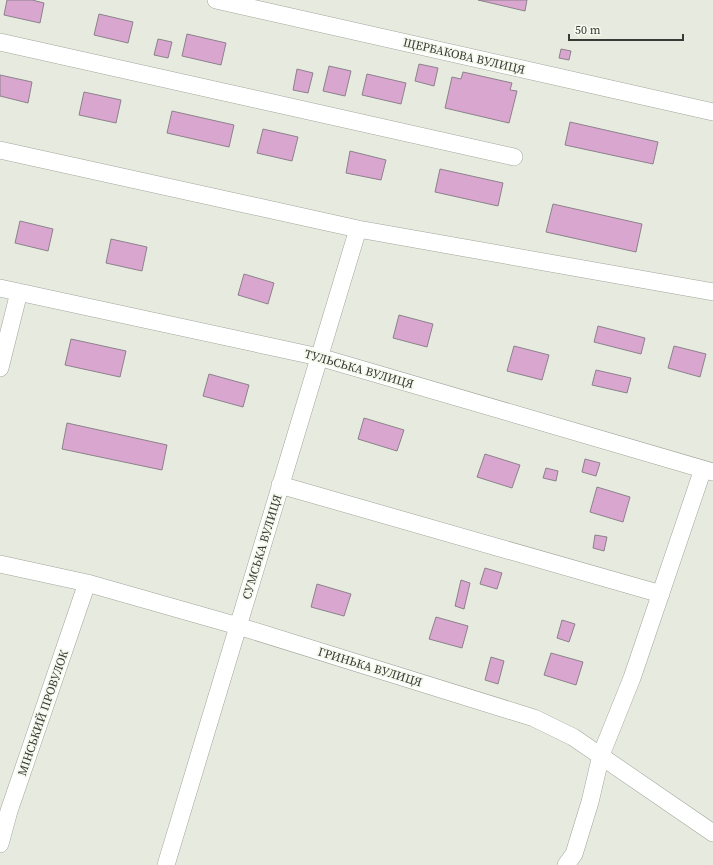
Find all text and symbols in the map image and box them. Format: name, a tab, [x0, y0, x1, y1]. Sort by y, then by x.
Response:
scale bar	[569, 16, 683, 42]
text: 50 m	[575, 22, 601, 38]
street label: ЩЕРБАКОВА ВУЛИЦЯ	[402, 34, 527, 78]
street label: ТУЛЬСЬКА ВУЛИЦЯ	[303, 346, 416, 392]
street label: СУМСЬКА ВУЛИЦЯ	[238, 492, 286, 601]
street label: ГРИНЬКА ВУЛИЦЯ	[316, 644, 424, 691]
street label: МІНСЬКИЙ ПРОВУЛОК	[14, 648, 72, 778]

